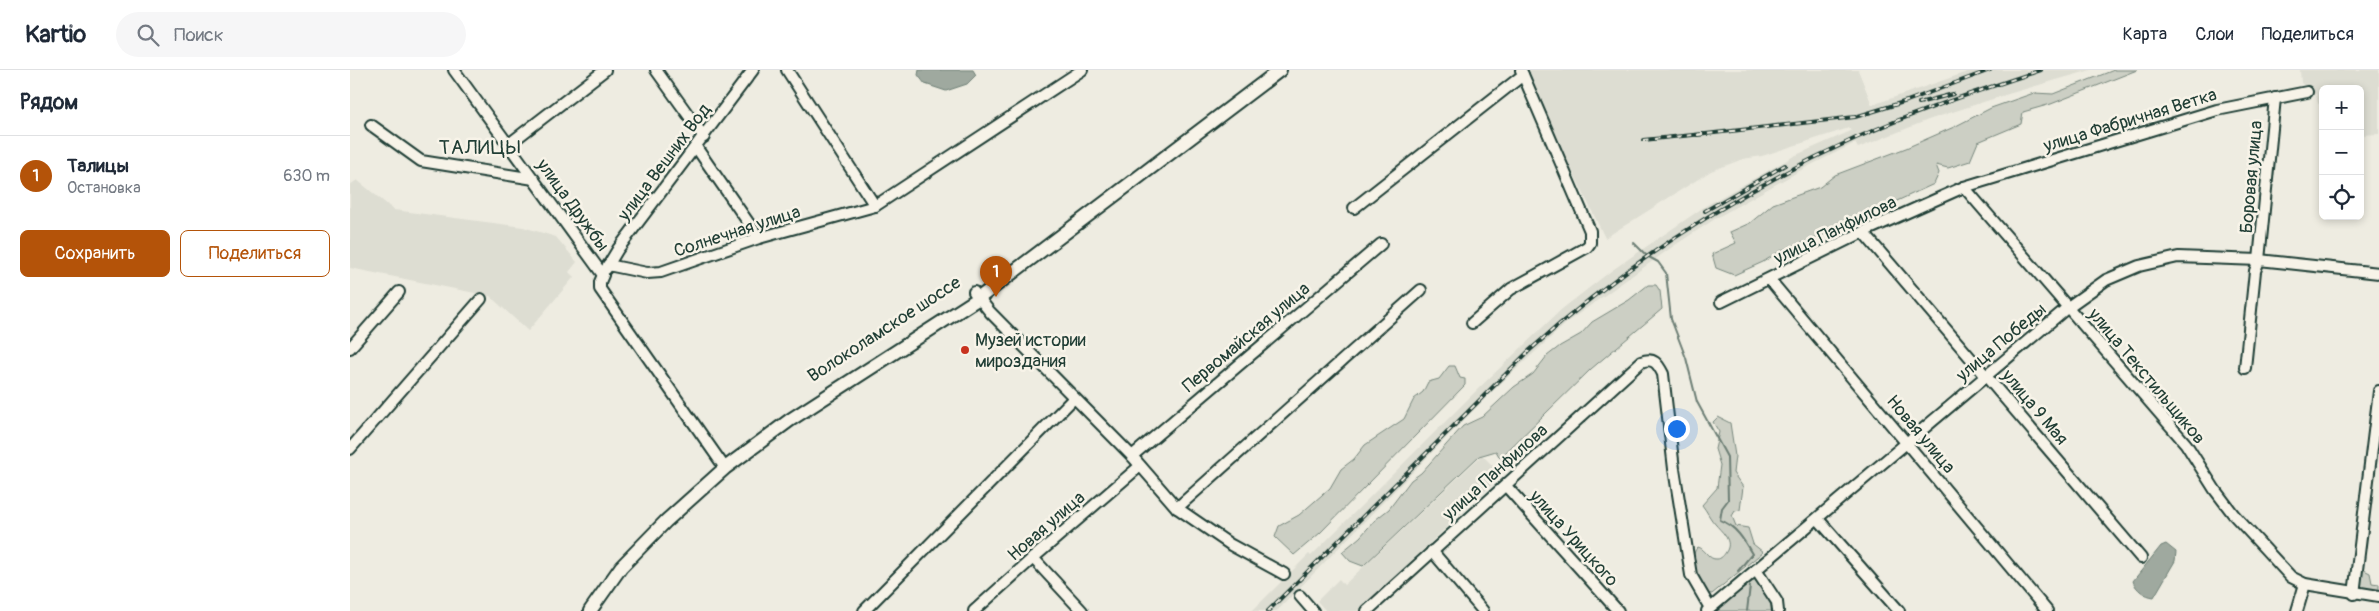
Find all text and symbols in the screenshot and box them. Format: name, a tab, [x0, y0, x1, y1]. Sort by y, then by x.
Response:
search box	[116, 12, 466, 57]
text: Kartio	[25, 20, 86, 49]
icon: search	[134, 21, 162, 49]
text: Поиск	[174, 23, 224, 47]
text: Карта	[2123, 23, 2167, 46]
text: Слои	[2195, 23, 2233, 46]
text: Поделиться	[2261, 23, 2354, 46]
street label: улица Фабричная Ветка	[2040, 83, 2220, 158]
map controls	[2319, 85, 2364, 220]
button: +	[2319, 85, 2364, 130]
text: Рядом	[20, 89, 78, 116]
street label: улица Вешних Вод	[612, 99, 716, 226]
street label: Боровая улица	[2235, 120, 2268, 234]
button: −	[2319, 130, 2364, 175]
district label: ТАЛИЦЫ	[439, 135, 521, 160]
text: Талицы	[67, 154, 129, 178]
street label: улица Дружбы	[531, 154, 614, 256]
text: 1	[33, 166, 39, 186]
text: 630 m	[283, 166, 330, 186]
button: locate	[2319, 175, 2364, 220]
text: Остановка	[67, 178, 141, 198]
street label: улица Панфилова	[1769, 191, 1900, 271]
street label: Солнечная улица	[671, 200, 803, 263]
button: Сохранить	[20, 230, 170, 277]
button: Поделиться	[180, 230, 330, 277]
pin: 1	[980, 256, 1012, 297]
street label: Волоколамское шоссе	[803, 271, 965, 388]
street label: Первомайская улица	[1178, 277, 1315, 397]
street label: улица Победы	[1951, 298, 2051, 387]
street label: улица Текстильщиков	[2082, 303, 2210, 449]
place label: Музей истории мироздания	[975, 329, 1086, 373]
marker: Музей истории мироздания	[959, 344, 971, 356]
street label: улица 9 Мая	[1996, 364, 2073, 450]
street label: Новая улица	[1881, 390, 1960, 478]
your location	[1664, 416, 1690, 442]
street label: улица Панфилова	[1437, 419, 1553, 526]
street label: улица Урицкого	[1524, 485, 1623, 592]
street label: Новая улица	[1003, 486, 1090, 566]

